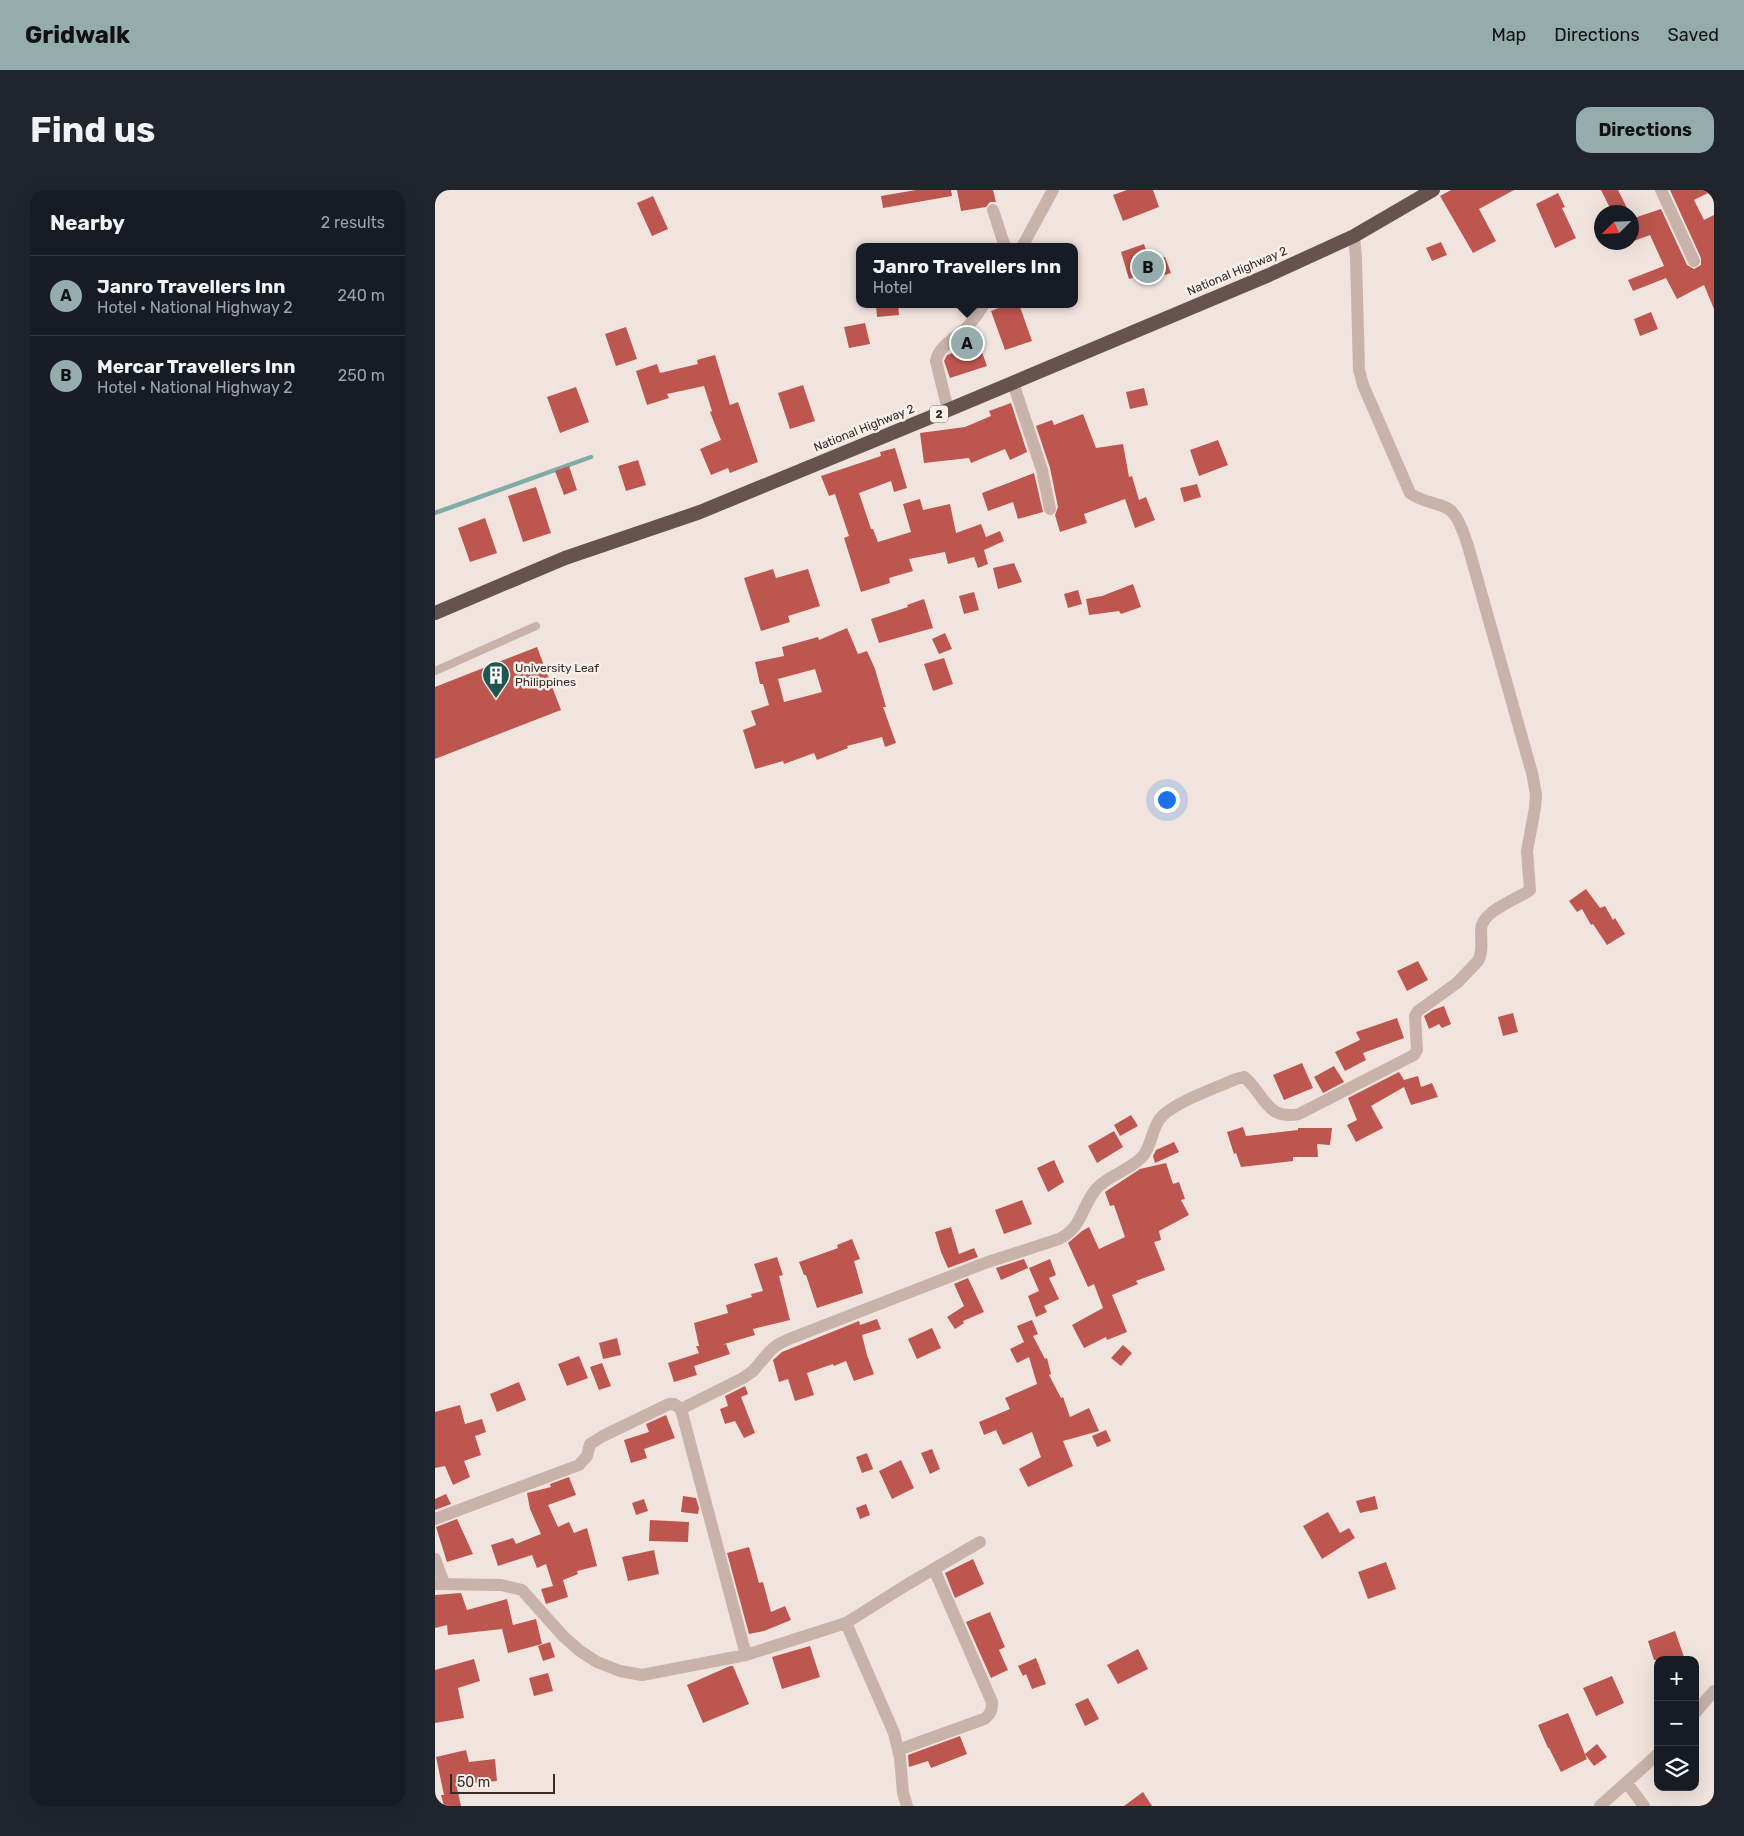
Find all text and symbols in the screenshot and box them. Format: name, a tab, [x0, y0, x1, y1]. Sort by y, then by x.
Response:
text: Gridwalk	[25, 21, 130, 49]
text: Map	[1491, 24, 1526, 46]
text: Directions	[1554, 24, 1640, 46]
text: Saved	[1668, 24, 1719, 46]
button: Directions	[1576, 107, 1714, 153]
text: Find us	[30, 109, 155, 151]
north arrow	[1594, 205, 1639, 250]
text: Nearby	[50, 210, 125, 235]
text: 2 results	[321, 213, 385, 232]
popup	[856, 243, 1078, 308]
street label: National Highway 2	[1185, 244, 1289, 298]
pin: B	[1132, 248, 1164, 286]
text: Janro Travellers Inn	[873, 255, 1061, 278]
text: Janro Travellers Inn	[97, 275, 285, 298]
text: Hotel	[873, 278, 912, 297]
text: A	[60, 286, 72, 305]
text: 240 m	[338, 286, 385, 305]
text: Hotel · National Highway 2	[97, 298, 293, 317]
pin: A	[951, 324, 983, 362]
text: Mercar Travellers Inn	[97, 355, 295, 378]
text: B	[60, 366, 72, 385]
text: 250 m	[338, 366, 385, 385]
text: Hotel · National Highway 2	[97, 378, 293, 397]
street label: National Highway 2	[812, 401, 916, 455]
road number: 2	[930, 405, 948, 422]
building icon: University Leaf Philippines	[481, 660, 511, 699]
place label: University Leaf Philippines	[515, 661, 599, 689]
your location	[1154, 787, 1180, 813]
map controls	[1654, 1656, 1699, 1791]
button: +	[1654, 1656, 1699, 1701]
button: −	[1654, 1701, 1699, 1746]
button: layers	[1654, 1746, 1699, 1791]
scale bar	[450, 1771, 555, 1794]
text: 50 m	[457, 1774, 490, 1791]

